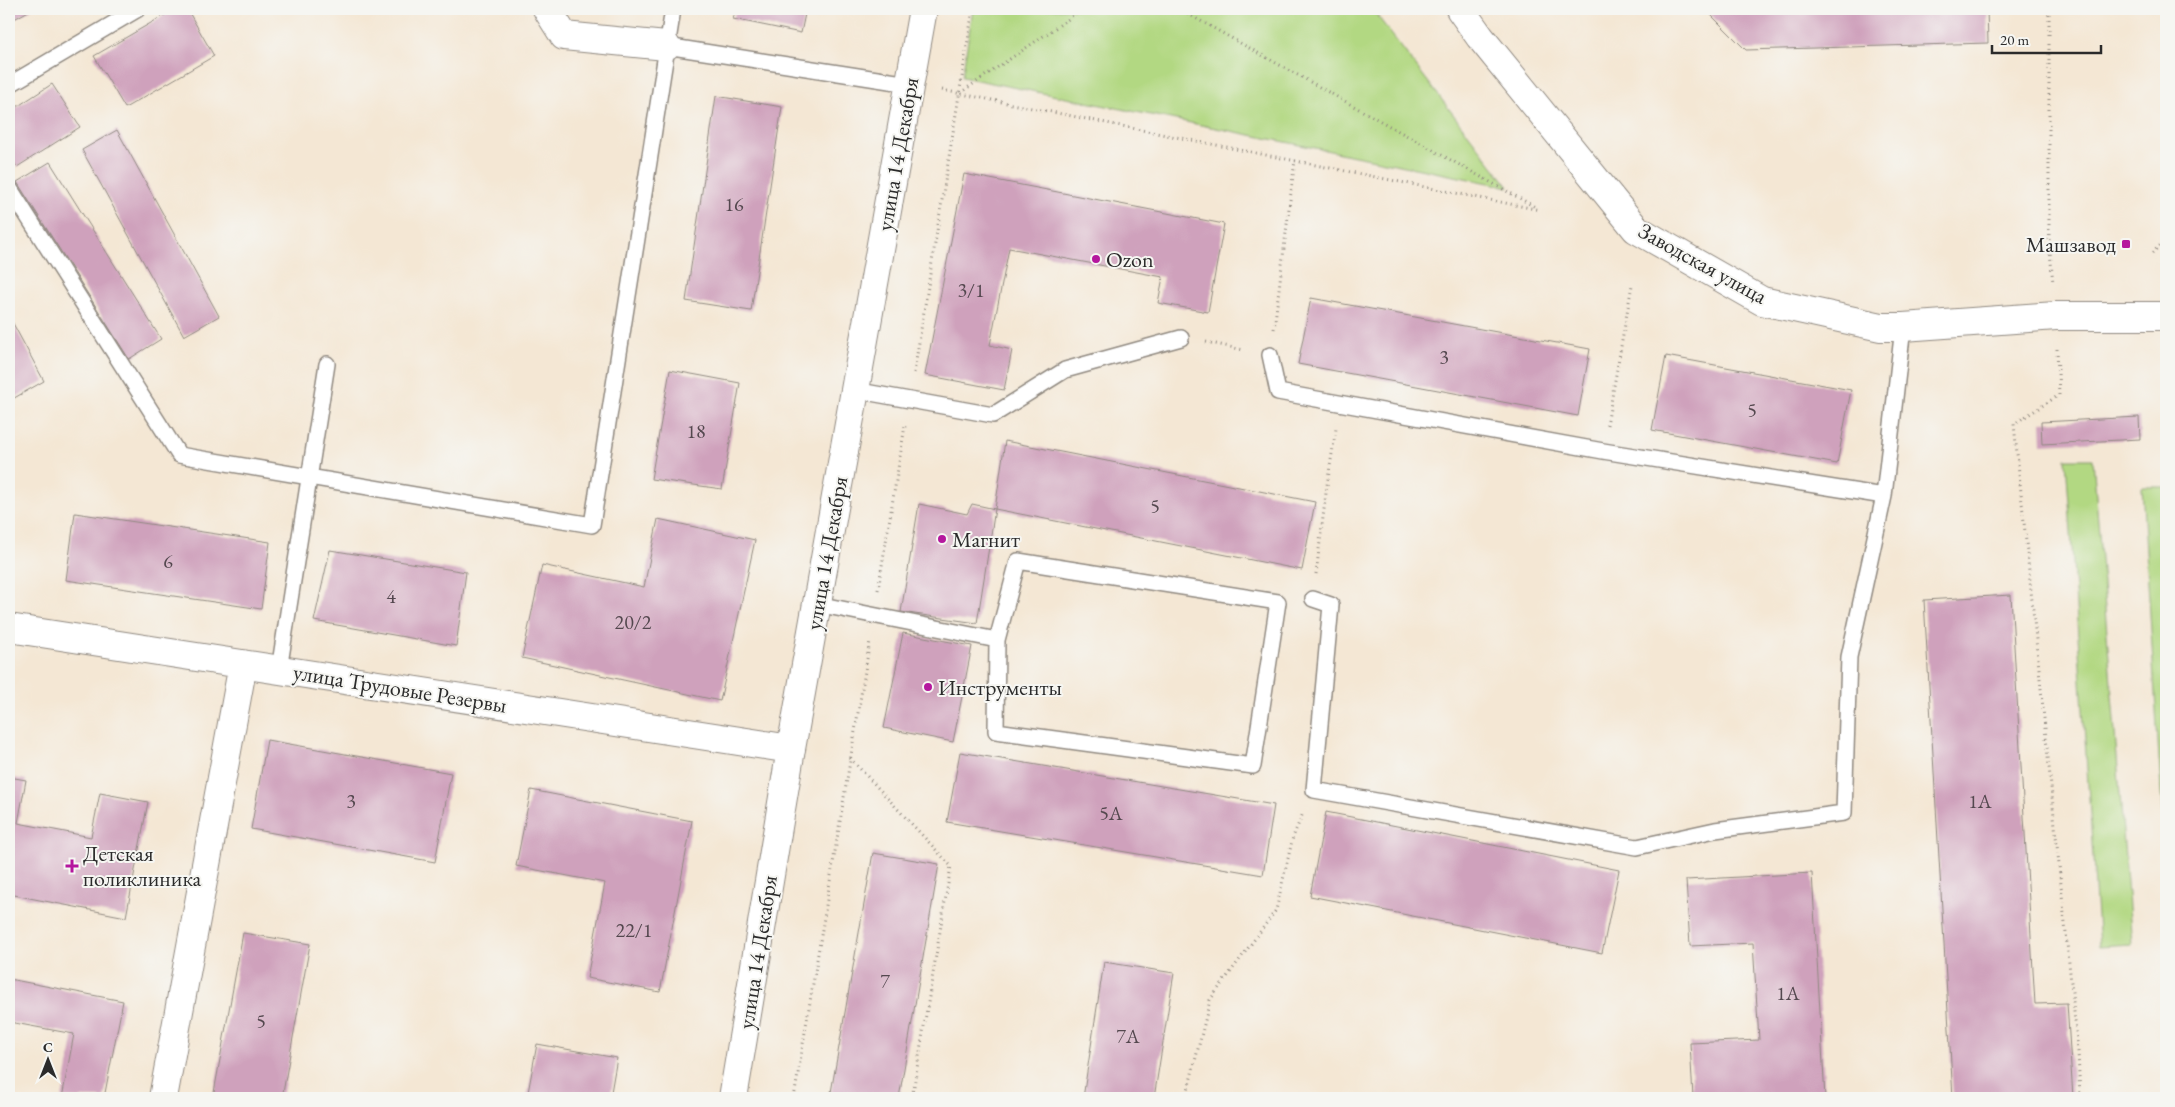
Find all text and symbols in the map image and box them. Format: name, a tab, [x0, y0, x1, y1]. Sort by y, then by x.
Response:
scale bar	[1992, 22, 2101, 54]
text: 20 m	[2000, 30, 2029, 49]
street label: улица 14 Декабря	[870, 75, 925, 233]
house number: 16	[724, 191, 744, 217]
street label: Заводская улица	[1633, 216, 1772, 311]
place label: Машзавод	[2026, 230, 2116, 259]
marker: Машзавод	[2120, 238, 2132, 250]
place label: Ozon	[1106, 245, 1154, 274]
marker: Ozon	[1090, 253, 1102, 265]
house number: 3/1	[957, 277, 985, 303]
house number: 3	[1439, 344, 1449, 370]
house number: 5	[1747, 397, 1757, 423]
house number: 18	[686, 418, 706, 444]
street label: улица 14 Декабря	[799, 474, 854, 632]
house number: 5	[1150, 493, 1160, 519]
place label: Магнит	[952, 525, 1020, 554]
marker: Магнит	[936, 533, 948, 545]
house number: 6	[163, 548, 173, 574]
house number: 4	[386, 583, 396, 609]
house number: 20/2	[615, 609, 652, 635]
street label: улица Трудовые Резервы	[291, 657, 509, 720]
place label: Инструменты	[938, 673, 1062, 702]
marker: Инструменты	[922, 681, 934, 693]
house number: 3	[346, 788, 356, 814]
house number: 1А	[1968, 788, 1992, 814]
house number: 5А	[1099, 800, 1123, 826]
place label: Детская поликлиника	[83, 839, 202, 893]
marker: Детская поликлиника	[65, 859, 79, 873]
street label: улица 14 Декабря	[731, 873, 784, 1031]
house number: 22/1	[616, 917, 652, 943]
house number: 7	[880, 968, 890, 994]
house number: 1А	[1776, 980, 1800, 1006]
house number: 5	[256, 1008, 266, 1034]
house number: 7А	[1116, 1023, 1140, 1049]
north arrow	[22, 1034, 72, 1084]
text: С	[43, 1038, 53, 1056]

